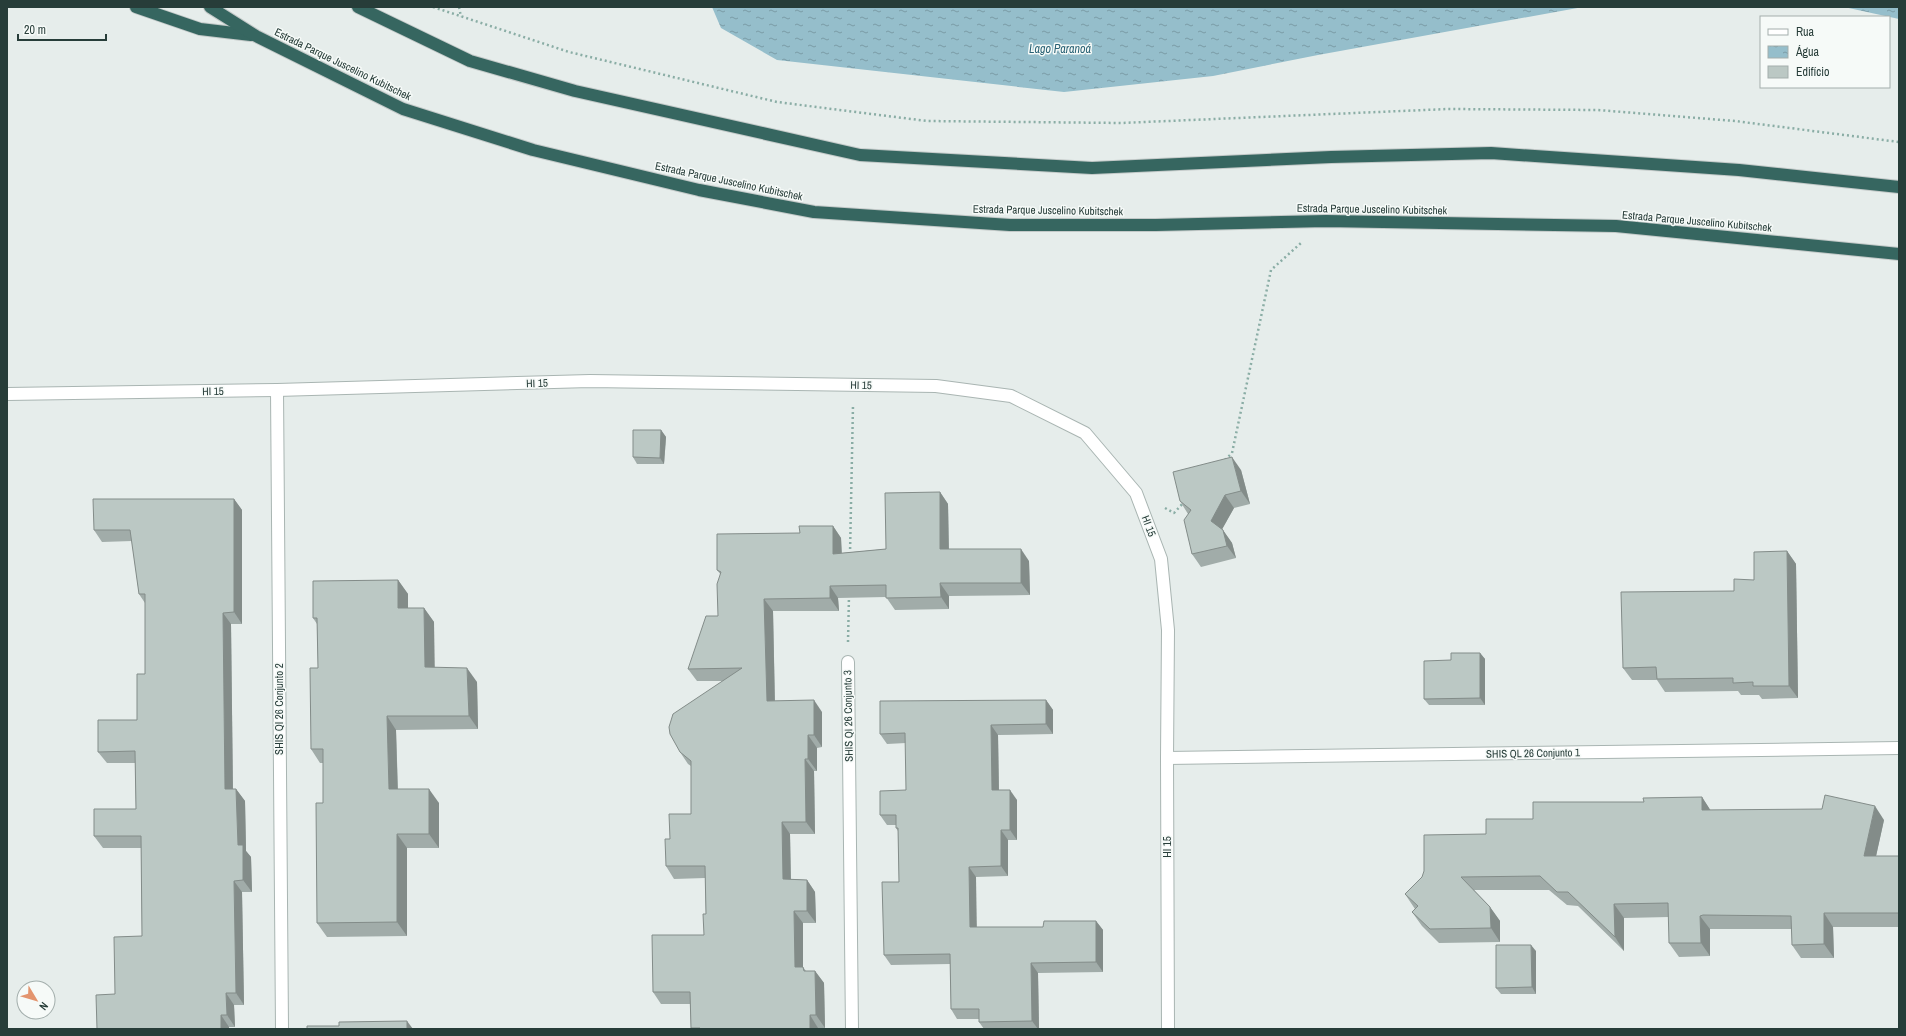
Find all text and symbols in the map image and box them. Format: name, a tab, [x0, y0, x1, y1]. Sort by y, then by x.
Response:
scale bar	[18, 16, 106, 42]
legend	[1760, 16, 1890, 88]
text: 20 m	[24, 22, 46, 38]
text: Rua	[1796, 24, 1815, 40]
street label: Estrada Parque Juscelino Kubitschek	[272, 25, 414, 103]
water label: Lago Paranoá	[1029, 41, 1091, 57]
text: Água	[1795, 44, 1820, 60]
text: Edifício	[1796, 64, 1829, 80]
street label: Estrada Parque Juscelino Kubitschek	[654, 159, 804, 204]
street label: Estrada Parque Juscelino Kubitschek	[1297, 201, 1448, 217]
street label: Estrada Parque Juscelino Kubitschek	[973, 202, 1124, 218]
street label: Estrada Parque Juscelino Kubitschek	[1621, 207, 1773, 235]
street label: HI 15	[526, 376, 548, 390]
street label: HI 15	[850, 378, 872, 392]
street label: HI 15	[202, 384, 224, 398]
street label: HI 15	[1139, 513, 1159, 539]
street label: SHIS QI 26 Conjunto 2	[272, 663, 286, 755]
street label: SHIS QI 26 Conjunto 3	[840, 670, 856, 762]
street label: SHIS QL 26 Conjunto 1	[1486, 745, 1580, 761]
street label: HI 15	[1160, 836, 1174, 858]
north arrow	[16, 980, 56, 1020]
text: N	[36, 999, 51, 1013]

